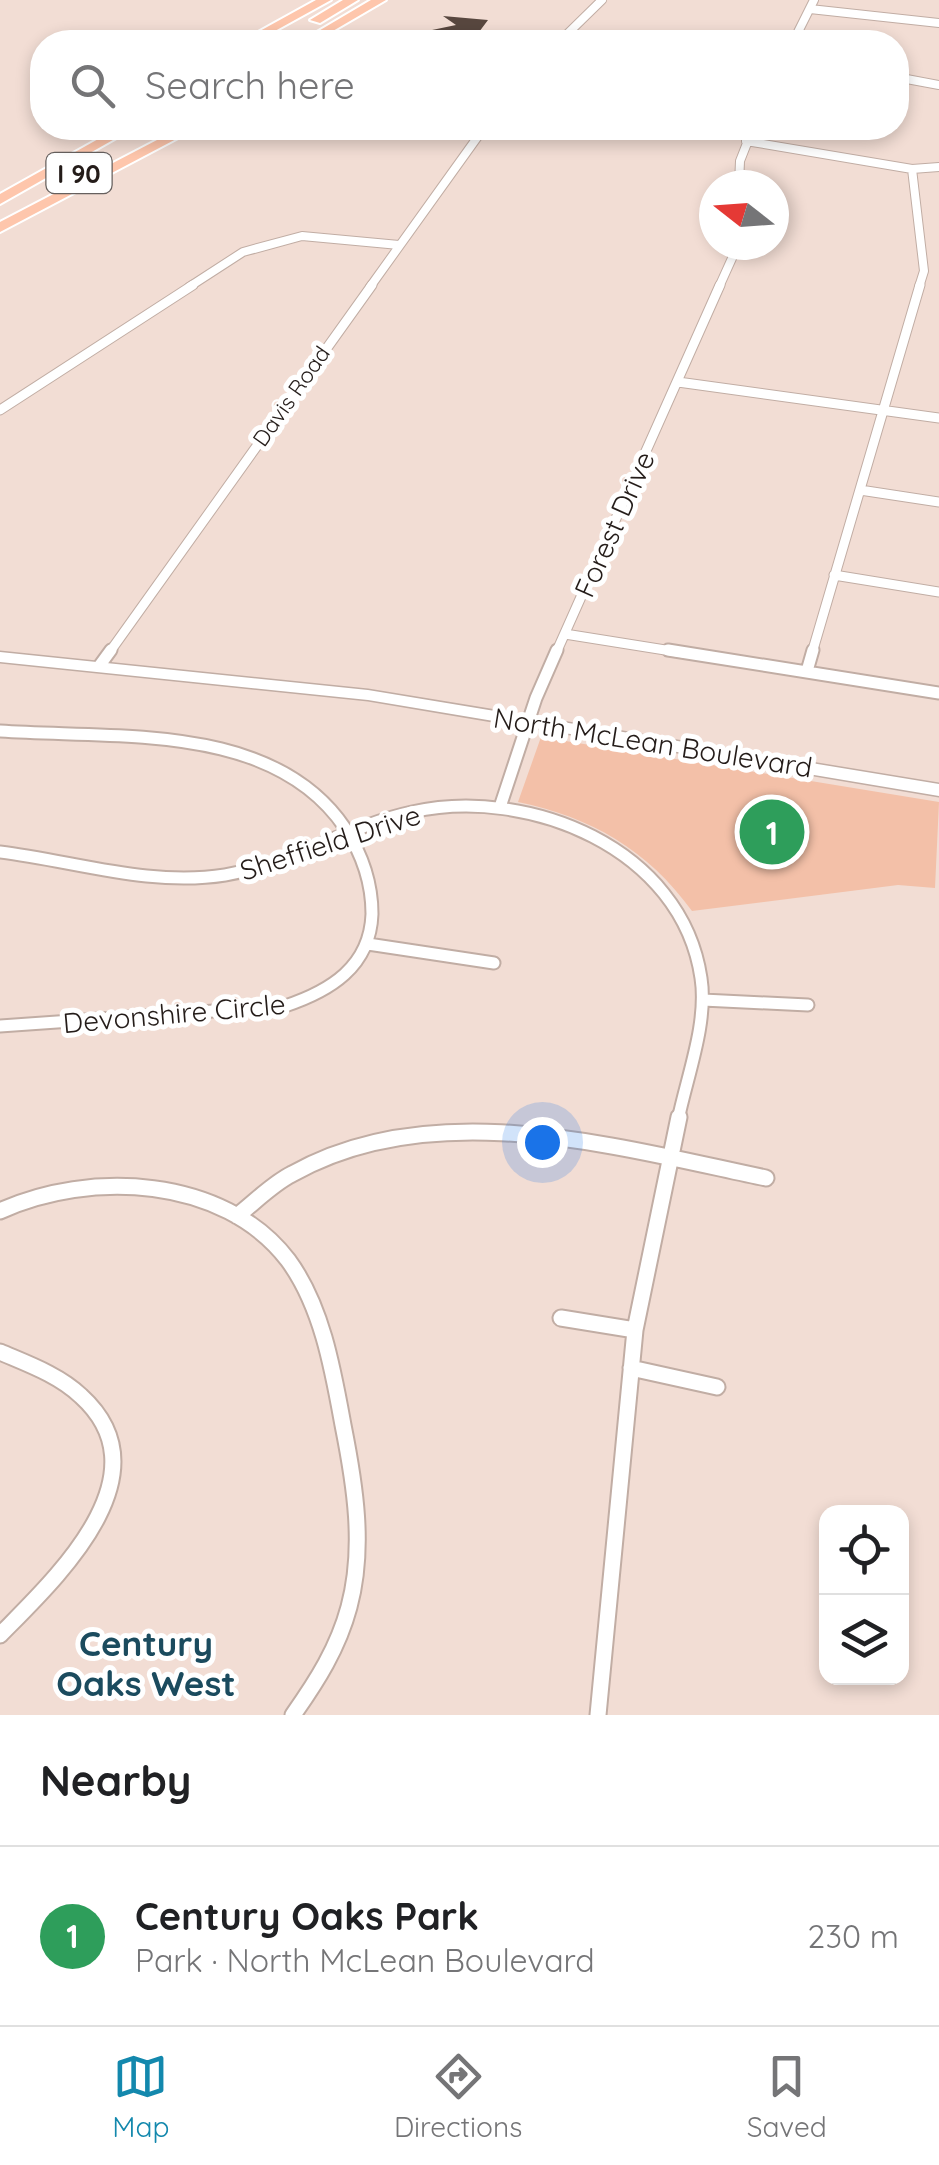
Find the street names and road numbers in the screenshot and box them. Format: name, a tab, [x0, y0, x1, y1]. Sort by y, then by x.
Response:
road number: I 90	[46, 153, 112, 193]
street label: Davis Road	[246, 340, 336, 452]
street label: Forest Drive	[566, 446, 662, 602]
street label: North McLean Boulevard	[491, 700, 815, 784]
street label: Sheffield Drive	[235, 796, 425, 888]
street label: Devonshire Circle	[61, 986, 287, 1040]

